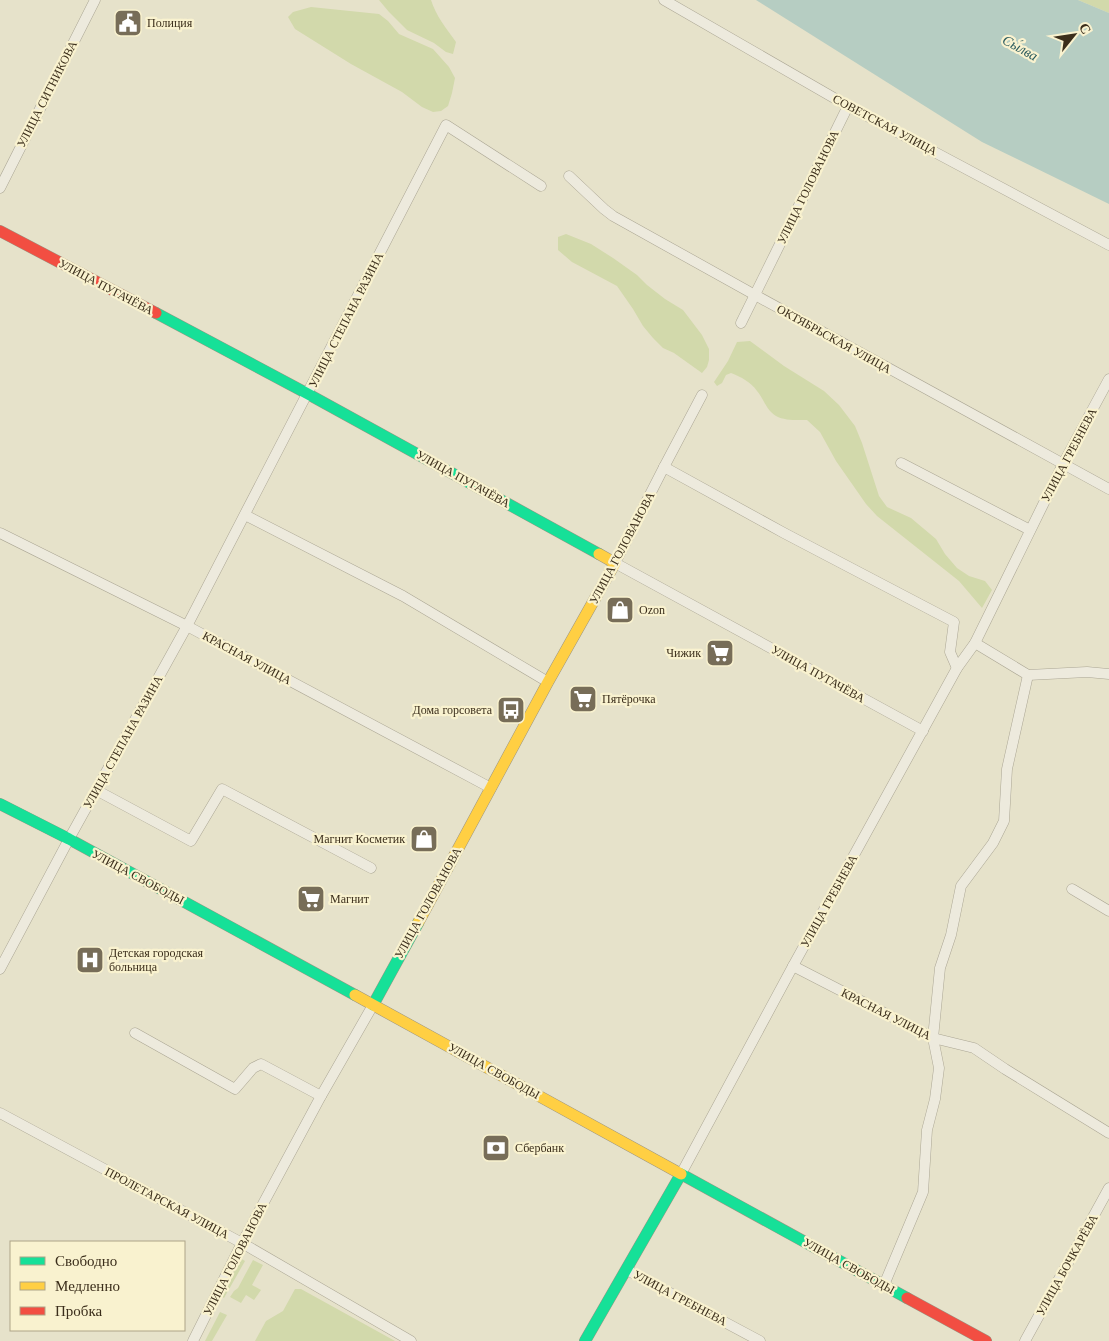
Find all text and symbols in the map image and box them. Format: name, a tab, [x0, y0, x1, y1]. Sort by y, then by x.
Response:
public building icon: Полиция	[113, 8, 143, 38]
north arrow	[1049, 10, 1099, 60]
place label: Полиция	[147, 16, 193, 30]
text: С	[1076, 21, 1094, 37]
water label: Сы́лва	[1000, 31, 1041, 64]
street label: УЛИЦА СИТНИКОВА	[14, 38, 80, 150]
street label: СОВЕТСКАЯ УЛИЦА	[830, 92, 940, 159]
street label: УЛИЦА ГОЛОВАНОВА	[774, 127, 842, 246]
street label: УЛИЦА СТЕПАНА РАЗИНА	[306, 250, 386, 390]
street label: УЛИЦА ПУГАЧЁВА	[56, 256, 156, 318]
street label: ОКТЯБРЬСКАЯ УЛИЦА	[774, 302, 894, 376]
street label: УЛИЦА ГРЕБНЕВА	[1038, 406, 1100, 504]
street label: УЛИЦА ПУГАЧЁВА	[414, 447, 513, 511]
street label: УЛИЦА ГОЛОВАНОВА	[586, 489, 658, 606]
shop icon: Ozon	[605, 595, 635, 625]
place label: Ozon	[639, 603, 665, 617]
street label: КРАСНАЯ УЛИЦА	[200, 629, 294, 688]
supermarket icon: Чижик	[705, 638, 735, 668]
street label: УЛИЦА ПУГАЧЁВА	[769, 642, 868, 706]
place label: Чижик	[666, 646, 701, 660]
street label: УЛИЦА СТЕПАНА РАЗИНА	[80, 673, 166, 811]
supermarket icon: Пятёрочка	[568, 684, 598, 714]
place label: Пятёрочка	[602, 692, 656, 706]
bus stop icon: Дома горсовета	[496, 695, 526, 725]
place label: Дома горсовета	[413, 703, 493, 717]
shop icon: Магнит Косметик	[409, 824, 439, 854]
place label: Магнит Косметик	[314, 832, 405, 846]
street label: УЛИЦА ГОЛОВАНОВА	[392, 845, 465, 961]
street label: УЛИЦА СВОБОДЫ	[89, 847, 187, 907]
street label: УЛИЦА ГРЕБНЕВА	[798, 852, 860, 950]
supermarket icon: Магнит	[296, 884, 326, 914]
place label: Магнит	[330, 892, 370, 906]
hospital icon: Детская городская больница	[75, 945, 105, 975]
place label: Детская городская больница	[109, 946, 204, 974]
street label: КРАСНАЯ УЛИЦА	[839, 985, 933, 1043]
street label: УЛИЦА СВОБОДЫ	[446, 1040, 543, 1102]
bank icon: Сбербанк	[481, 1133, 511, 1163]
place label: Сбербанк	[515, 1141, 564, 1155]
street label: ПРОЛЕТАРСКАЯ УЛИЦА	[103, 1164, 232, 1242]
street label: УЛИЦА ГОЛОВАНОВА	[200, 1200, 270, 1318]
street label: УЛИЦА БОЧКАРЁВА	[1033, 1212, 1101, 1318]
street label: УЛИЦА СВОБОДЫ	[801, 1235, 898, 1297]
legend	[10, 1241, 185, 1331]
text: Свободно	[55, 1253, 117, 1269]
street label: УЛИЦА ГРЕБНЕВА	[631, 1267, 729, 1329]
text: Медленно	[55, 1278, 120, 1294]
text: Пробка	[55, 1303, 103, 1319]

